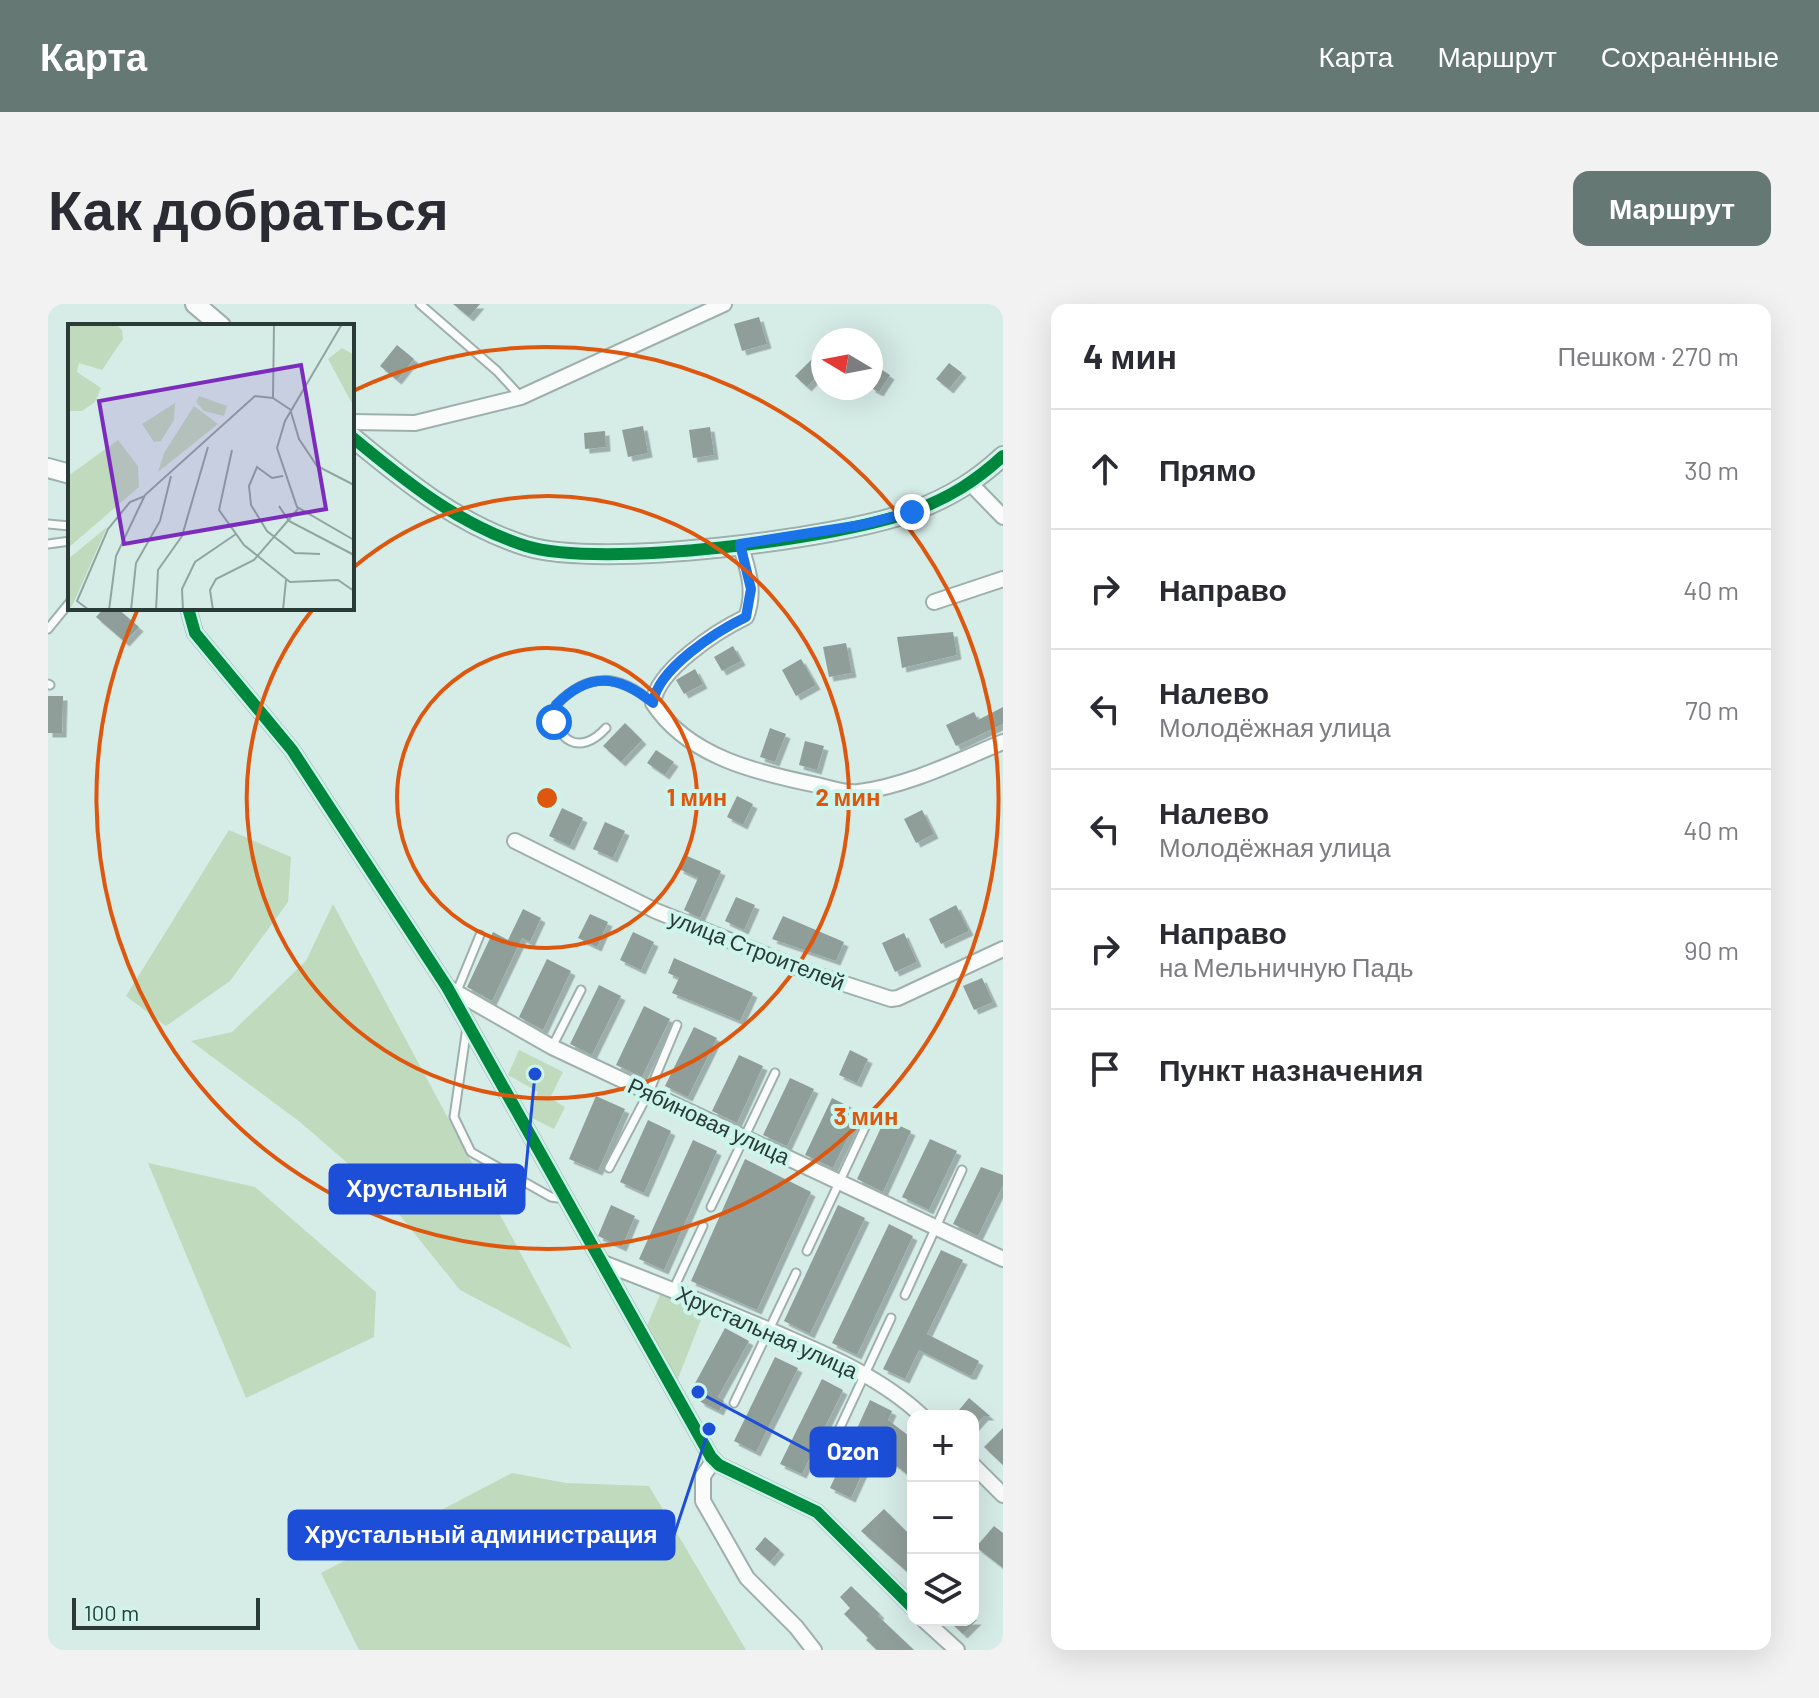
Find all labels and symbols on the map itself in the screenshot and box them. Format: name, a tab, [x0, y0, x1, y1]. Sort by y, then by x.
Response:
inset map	[68, 324, 354, 610]
north arrow	[811, 328, 883, 400]
route end	[894, 494, 930, 530]
route start	[536, 704, 572, 740]
text: 1 мин	[667, 782, 727, 811]
text: 2 мин	[815, 782, 881, 811]
centre of rings	[533, 784, 561, 812]
street label: улица Строителей	[665, 904, 849, 996]
street label: Рябиновая улица	[624, 1071, 795, 1170]
text: 3 мин	[834, 1101, 898, 1130]
callout: Хрустальный	[330, 1165, 524, 1213]
text: Хрустальный	[346, 1173, 508, 1202]
street label: Хрустальная улица	[672, 1279, 863, 1384]
callout: Ozon	[811, 1428, 895, 1476]
text: Ozon	[827, 1436, 879, 1465]
callout: Хрустальный администрация	[289, 1511, 674, 1559]
text: Хрустальный администрация	[304, 1519, 658, 1548]
scale bar	[72, 1594, 260, 1630]

